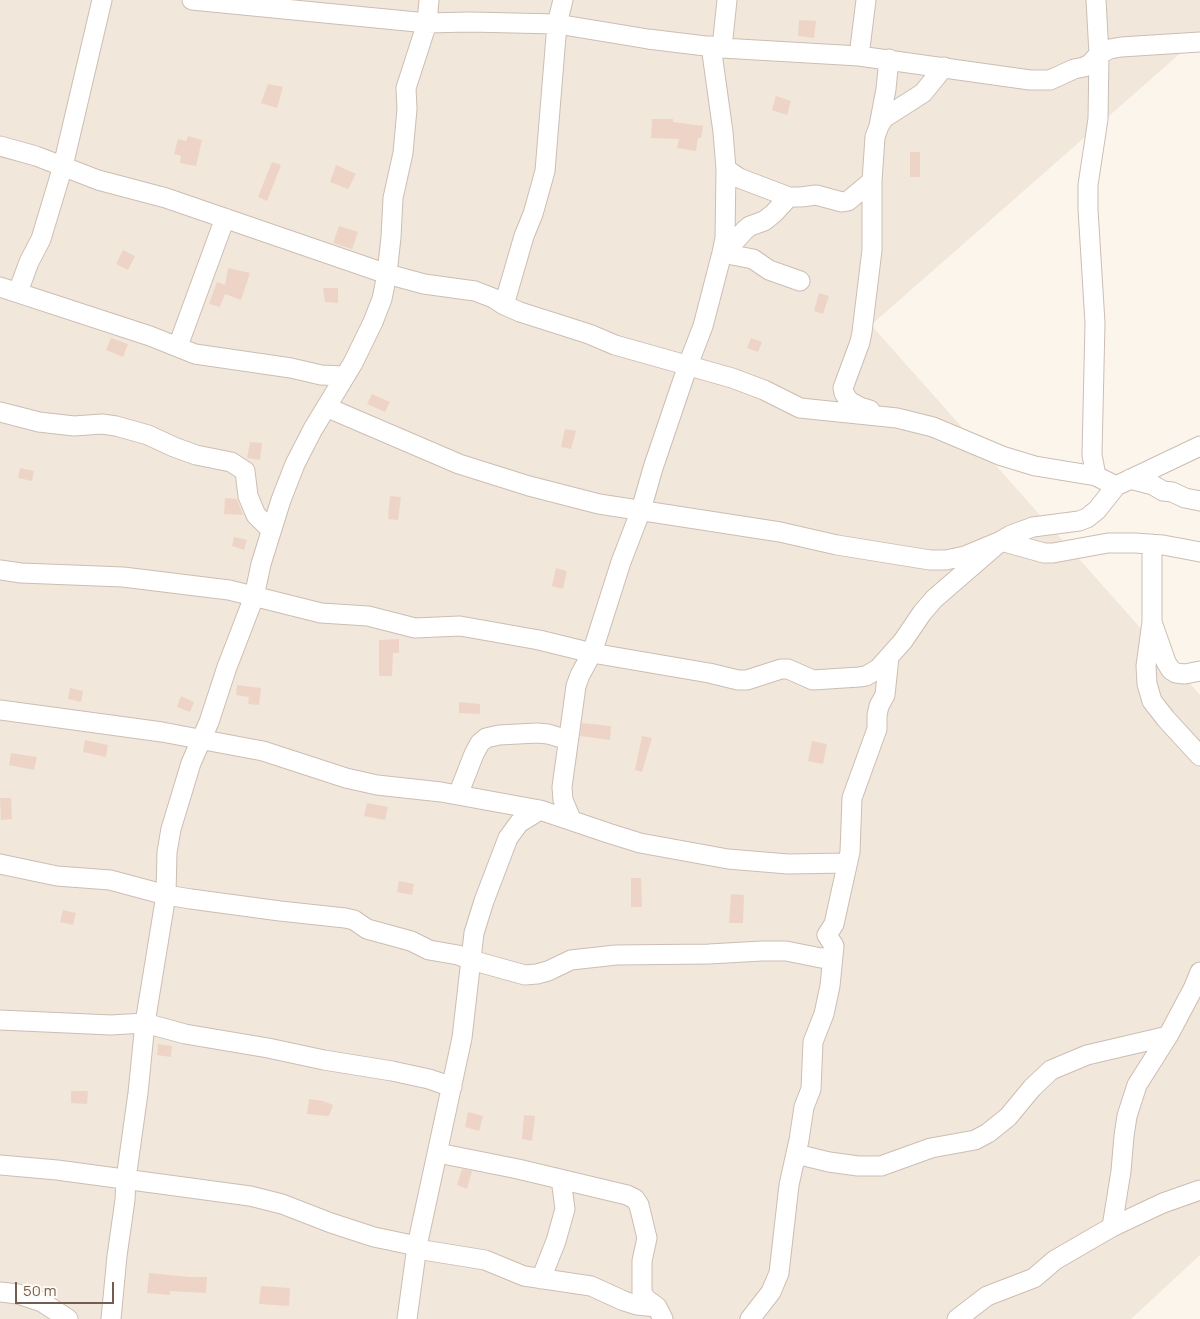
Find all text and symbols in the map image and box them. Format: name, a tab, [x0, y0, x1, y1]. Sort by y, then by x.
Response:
scale bar	[18, 1272, 116, 1304]
text: 50 m	[23, 1280, 57, 1301]

